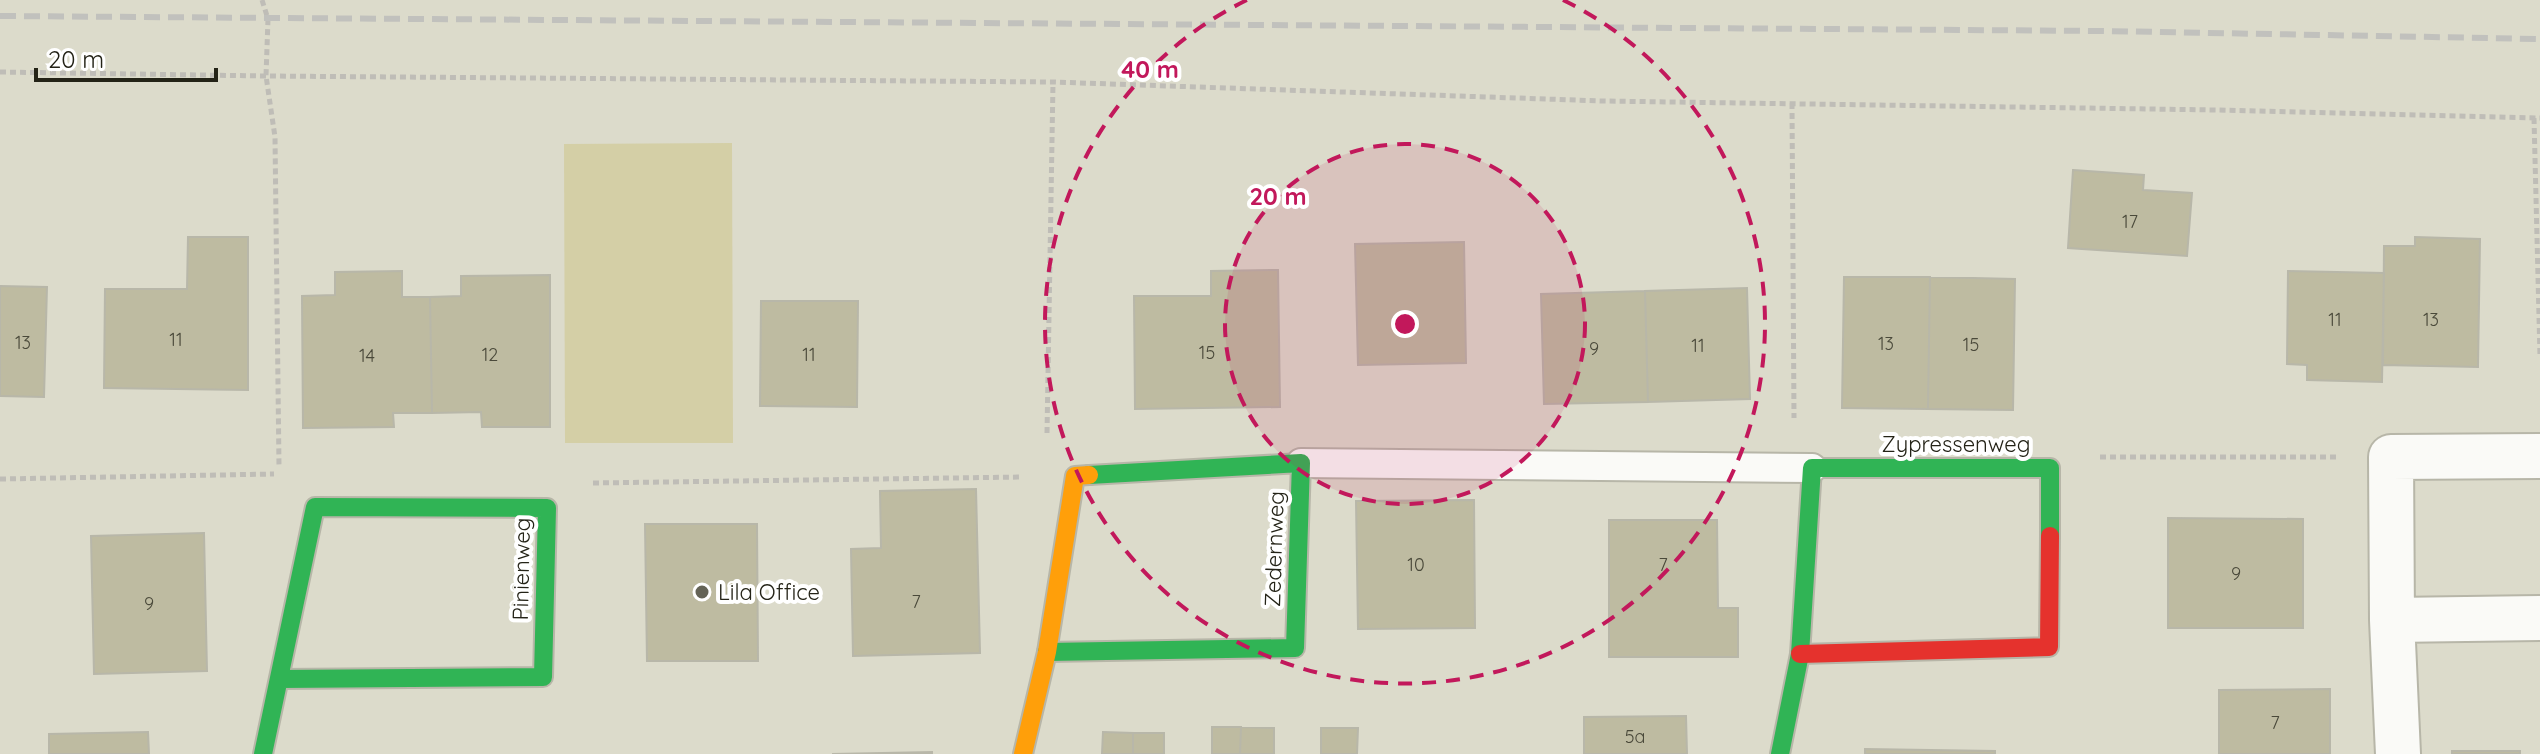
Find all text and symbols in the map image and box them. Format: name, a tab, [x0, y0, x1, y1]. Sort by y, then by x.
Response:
scale bar	[36, 32, 216, 82]
text: 20 m	[48, 44, 104, 74]
text: 40 m	[1121, 54, 1179, 84]
text: 20 m	[1249, 181, 1307, 211]
house number: 17	[2122, 210, 2138, 233]
house number: 11	[2328, 308, 2342, 331]
house number: 13	[2423, 308, 2439, 331]
centre of rings	[1391, 310, 1419, 338]
house number: 11	[169, 328, 183, 351]
house number: 13	[15, 331, 31, 354]
house number: 13	[1878, 332, 1894, 355]
house number: 15	[1963, 333, 1979, 356]
house number: 11	[1691, 334, 1705, 357]
house number: 9	[1589, 337, 1599, 360]
house number: 15	[1199, 341, 1215, 364]
house number: 12	[482, 343, 498, 366]
house number: 11	[802, 343, 816, 366]
house number: 14	[359, 344, 375, 367]
street label: Zypressenweg	[1882, 430, 2030, 458]
street label: Zedernweg	[1258, 491, 1290, 607]
street label: Pinienweg	[506, 517, 536, 621]
house number: 10	[1407, 553, 1425, 576]
house number: 7	[1658, 553, 1668, 576]
house number: 9	[2231, 562, 2241, 585]
place label: Lila Office	[718, 578, 820, 606]
marker: Lila Office	[693, 583, 711, 601]
house number: 7	[911, 590, 921, 613]
house number: 9	[144, 592, 154, 615]
house number: 7	[2270, 711, 2280, 734]
house number: 5a	[1625, 725, 1645, 748]

